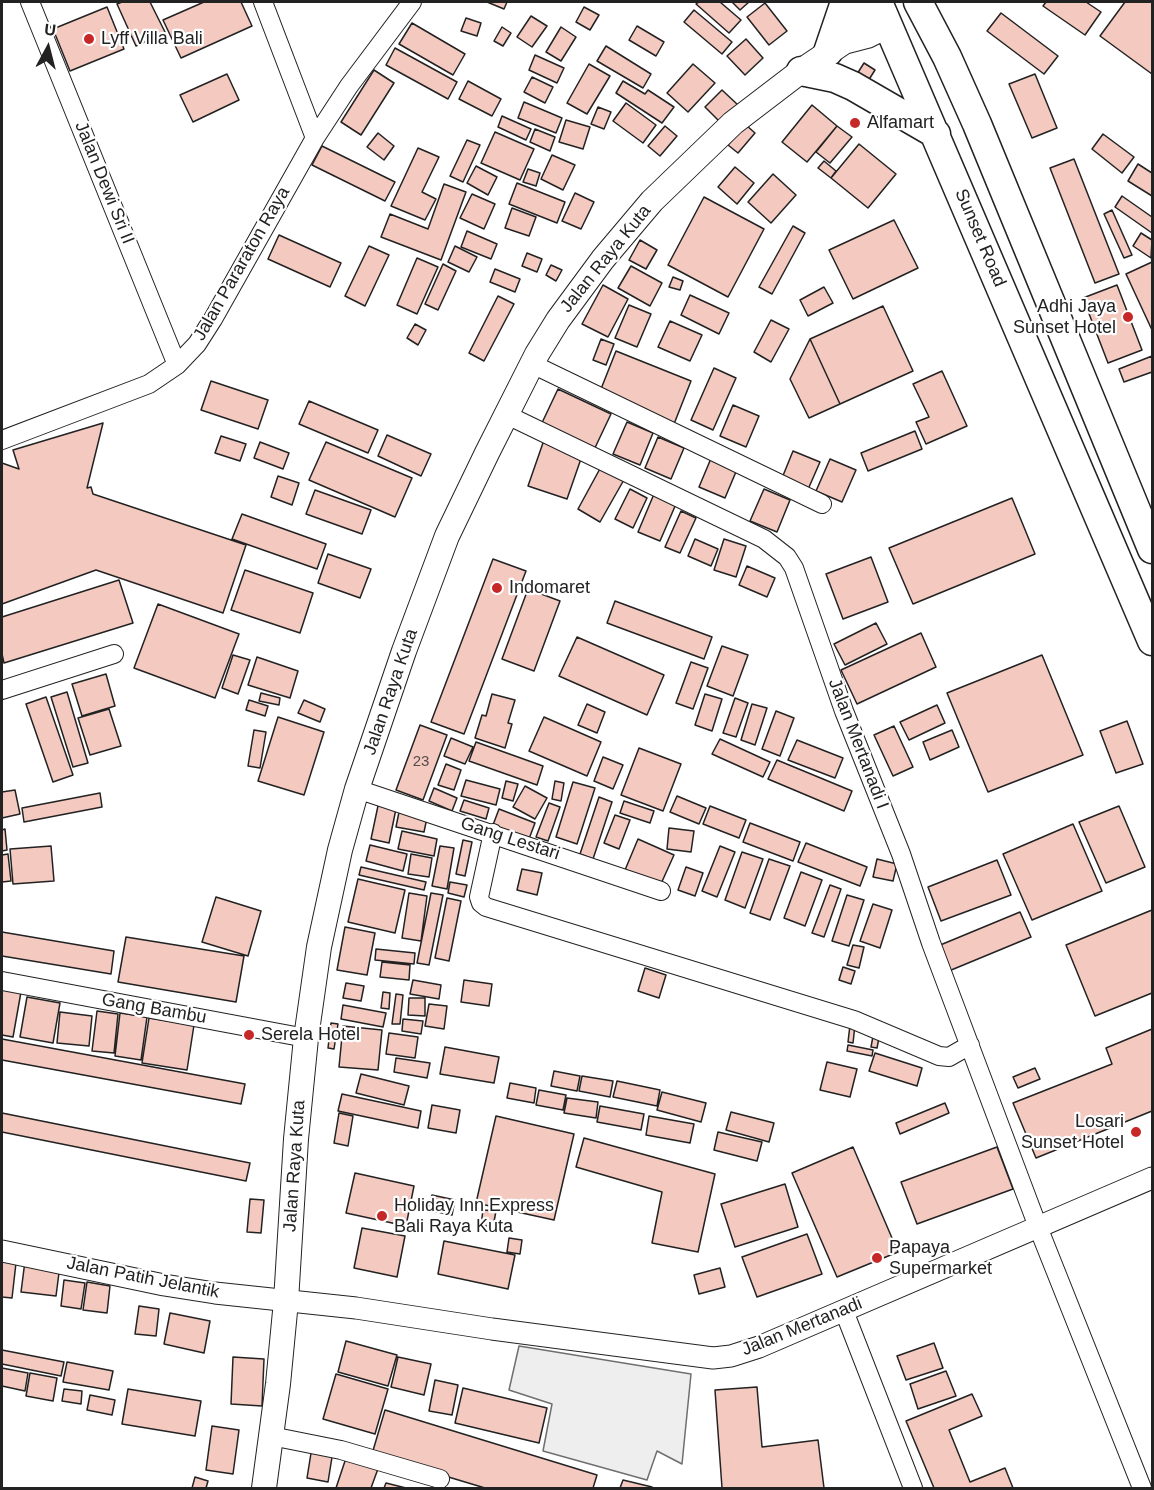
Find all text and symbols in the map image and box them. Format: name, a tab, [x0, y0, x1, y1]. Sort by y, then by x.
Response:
north arrow	[18, 18, 78, 78]
text: U	[43, 20, 57, 39]
place label: Lyff Villa Bali	[101, 28, 203, 50]
marker: Lyff Villa Bali	[82, 32, 96, 46]
place label: Alfamart	[867, 112, 934, 134]
marker: Alfamart	[848, 116, 862, 130]
street label: Jalan Dewi Sri II	[70, 119, 138, 247]
street label: Jalan Pararaton Raya	[189, 183, 295, 345]
street label: Sunset Road	[950, 186, 1010, 290]
street label: Jalan Raya Kuta	[556, 201, 656, 317]
place label: Adhi Jaya Sunset Hotel	[1013, 296, 1116, 338]
marker: Adhi Jaya Sunset Hotel	[1121, 310, 1135, 324]
place label: Indomaret	[509, 577, 590, 599]
marker: Indomaret	[490, 581, 504, 595]
street label: Jalan Raya Kuta	[359, 626, 423, 758]
street label: Jalan Mertanadi I	[823, 676, 893, 812]
house number: 23	[413, 753, 429, 771]
street label: Gang Lestari	[458, 813, 562, 865]
street label: Gang Bambu	[100, 989, 208, 1029]
place label: Serela Hotel	[261, 1024, 360, 1046]
marker: Serela Hotel	[242, 1028, 256, 1042]
street label: Jalan Raya Kuta	[280, 1099, 310, 1233]
place label: Losari Sunset Hotel	[1021, 1111, 1124, 1154]
marker: Losari Sunset Hotel	[1129, 1125, 1143, 1139]
place label: Holiday Inn Express Bali Raya Kuta	[394, 1195, 554, 1238]
marker: Holiday Inn Express Bali Raya Kuta	[375, 1209, 389, 1223]
place label: Papaya Supermarket	[889, 1237, 992, 1280]
marker: Papaya Supermarket	[870, 1251, 884, 1265]
street label: Jalan Patih Jelantik	[65, 1253, 221, 1303]
street label: Jalan Mertanadi	[739, 1293, 865, 1361]

